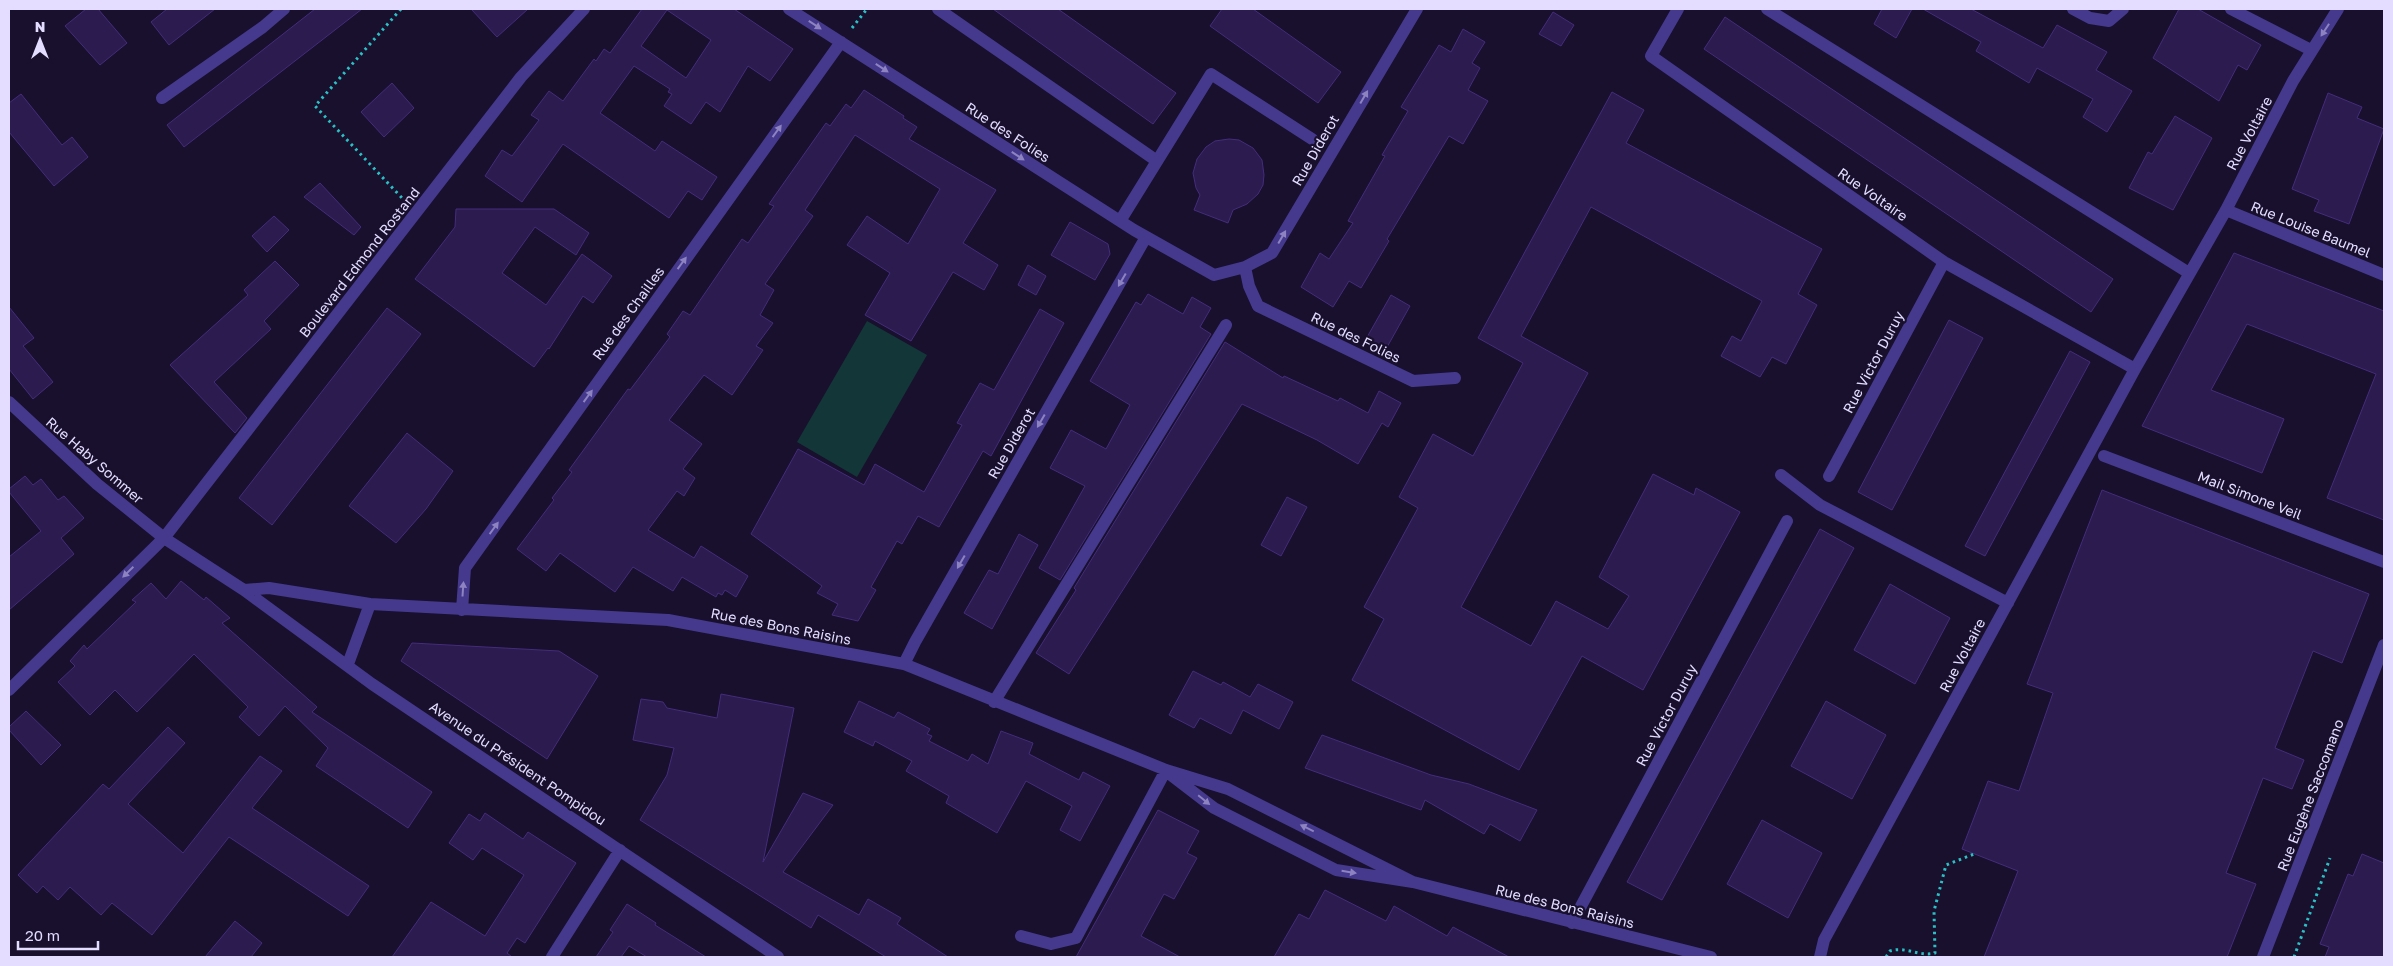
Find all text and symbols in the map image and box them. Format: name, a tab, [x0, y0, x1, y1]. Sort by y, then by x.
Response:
north arrow	[15, 15, 65, 65]
text: N	[35, 18, 45, 35]
one-way arrow	[808, 21, 821, 30]
one-way arrow	[2320, 23, 2330, 36]
one-way arrow	[875, 64, 888, 73]
one-way arrow	[1359, 90, 1368, 104]
street label: Rue Voltaire	[2222, 93, 2276, 173]
street label: Rue des Folies	[963, 98, 1053, 166]
street label: Rue Diderot	[1288, 112, 1342, 188]
one-way arrow	[772, 124, 782, 138]
one-way arrow	[1012, 151, 1025, 161]
street label: Rue Voltaire	[1835, 164, 1911, 224]
street label: Boulevard Edmond Rostand	[295, 184, 423, 340]
street label: Rue Louise Baumel	[2249, 197, 2373, 261]
one-way arrow	[1277, 231, 1286, 244]
one-way arrow	[677, 257, 687, 270]
street label: Rue des Chailles	[588, 263, 668, 363]
one-way arrow	[1118, 273, 1127, 287]
street label: Rue des Folies	[1309, 308, 1403, 366]
street label: Rue Victor Duruy	[1839, 308, 1907, 416]
one-way arrow	[583, 389, 593, 403]
street label: Rue Diderot	[984, 405, 1038, 481]
street label: Rue Haby Sommer	[43, 413, 147, 507]
one-way arrow	[1037, 414, 1046, 428]
street label: Mail Simone Veil	[2195, 467, 2305, 523]
one-way arrow	[488, 522, 499, 535]
one-way arrow	[956, 555, 965, 569]
one-way arrow	[123, 566, 135, 578]
one-way arrow	[460, 580, 468, 596]
street label: Rue des Bons Raisins	[709, 604, 853, 648]
street label: Rue Voltaire	[1935, 615, 1989, 695]
street label: Rue Victor Duruy	[1632, 661, 1700, 769]
street label: Avenue du Président Pompidou	[427, 697, 609, 829]
street label: Rue Eugène Saccomano	[2273, 717, 2347, 873]
one-way arrow	[1197, 795, 1210, 806]
one-way arrow	[1300, 823, 1314, 831]
one-way arrow	[1341, 868, 1357, 876]
street label: Rue des Bons Raisins	[1494, 881, 1636, 931]
scale bar	[18, 918, 98, 950]
text: 20 m	[25, 926, 60, 944]

